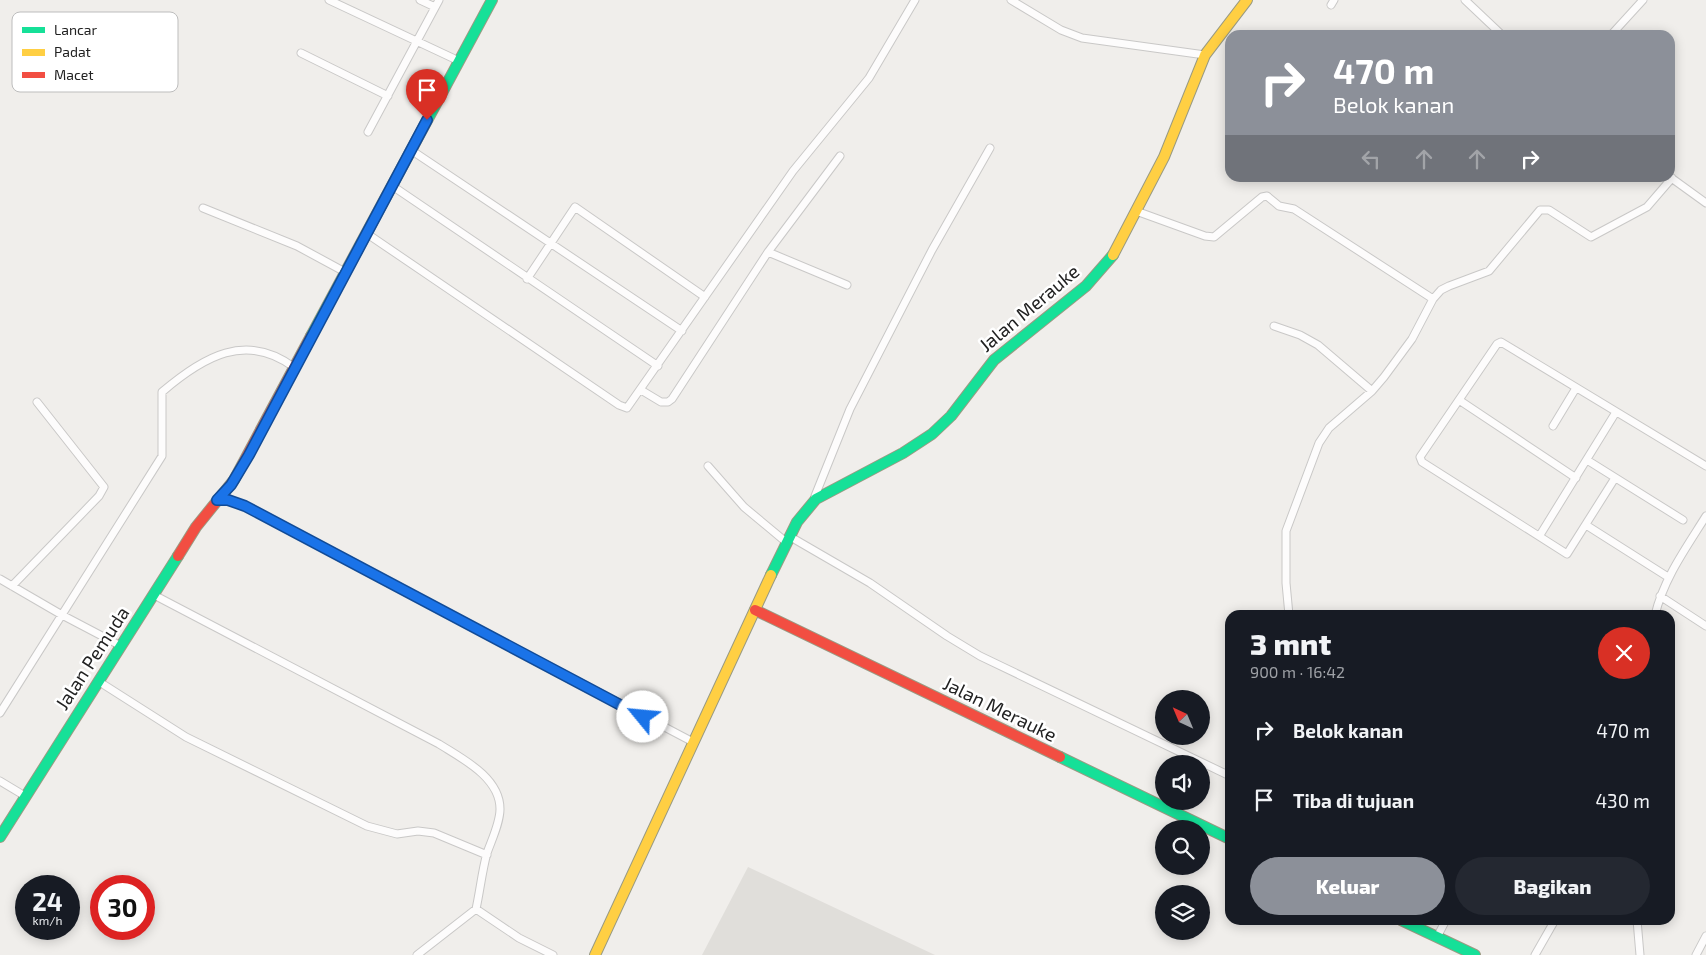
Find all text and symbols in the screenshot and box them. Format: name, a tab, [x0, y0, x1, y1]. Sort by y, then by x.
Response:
legend	[12, 12, 178, 92]
text: Lancar	[54, 21, 98, 38]
text: Padat	[54, 43, 91, 60]
text: 470 m	[1333, 49, 1434, 91]
icon: right	[1250, 50, 1315, 115]
text: Macet	[54, 66, 94, 83]
pin	[406, 69, 448, 120]
icon: arrive	[413, 76, 441, 104]
text: Belok kanan	[1333, 91, 1454, 117]
icon: left	[1357, 145, 1385, 173]
icon: ahead	[1410, 145, 1438, 173]
icon: ahead	[1463, 145, 1491, 173]
icon: right	[1516, 145, 1544, 173]
street label: Jalan Merauke	[974, 259, 1083, 356]
street label: Jalan Pemuda	[50, 602, 133, 714]
text: 3 mnt	[1250, 625, 1331, 661]
button: close	[1598, 627, 1650, 679]
text: 900 m · 16:42	[1250, 662, 1345, 681]
street label: Jalan Merauke	[940, 671, 1061, 746]
position arrow	[616, 690, 668, 742]
north arrow	[1155, 690, 1210, 745]
map controls	[1155, 690, 1210, 940]
icon: right	[1250, 716, 1278, 744]
text: Belok kanan	[1293, 719, 1403, 742]
text: 470 m	[1596, 719, 1650, 742]
button: sound	[1155, 755, 1210, 810]
icon: arrive	[1250, 786, 1278, 814]
text: Tiba di tujuan	[1293, 789, 1414, 812]
text: 430 m	[1595, 789, 1650, 812]
button: search	[1155, 820, 1210, 875]
button: Keluar	[1250, 857, 1445, 915]
button: Bagikan	[1455, 857, 1650, 915]
speed limit sign: 30	[90, 875, 155, 940]
button: layers	[1155, 885, 1210, 940]
text: 24	[32, 886, 63, 916]
text: km/h	[33, 913, 62, 927]

